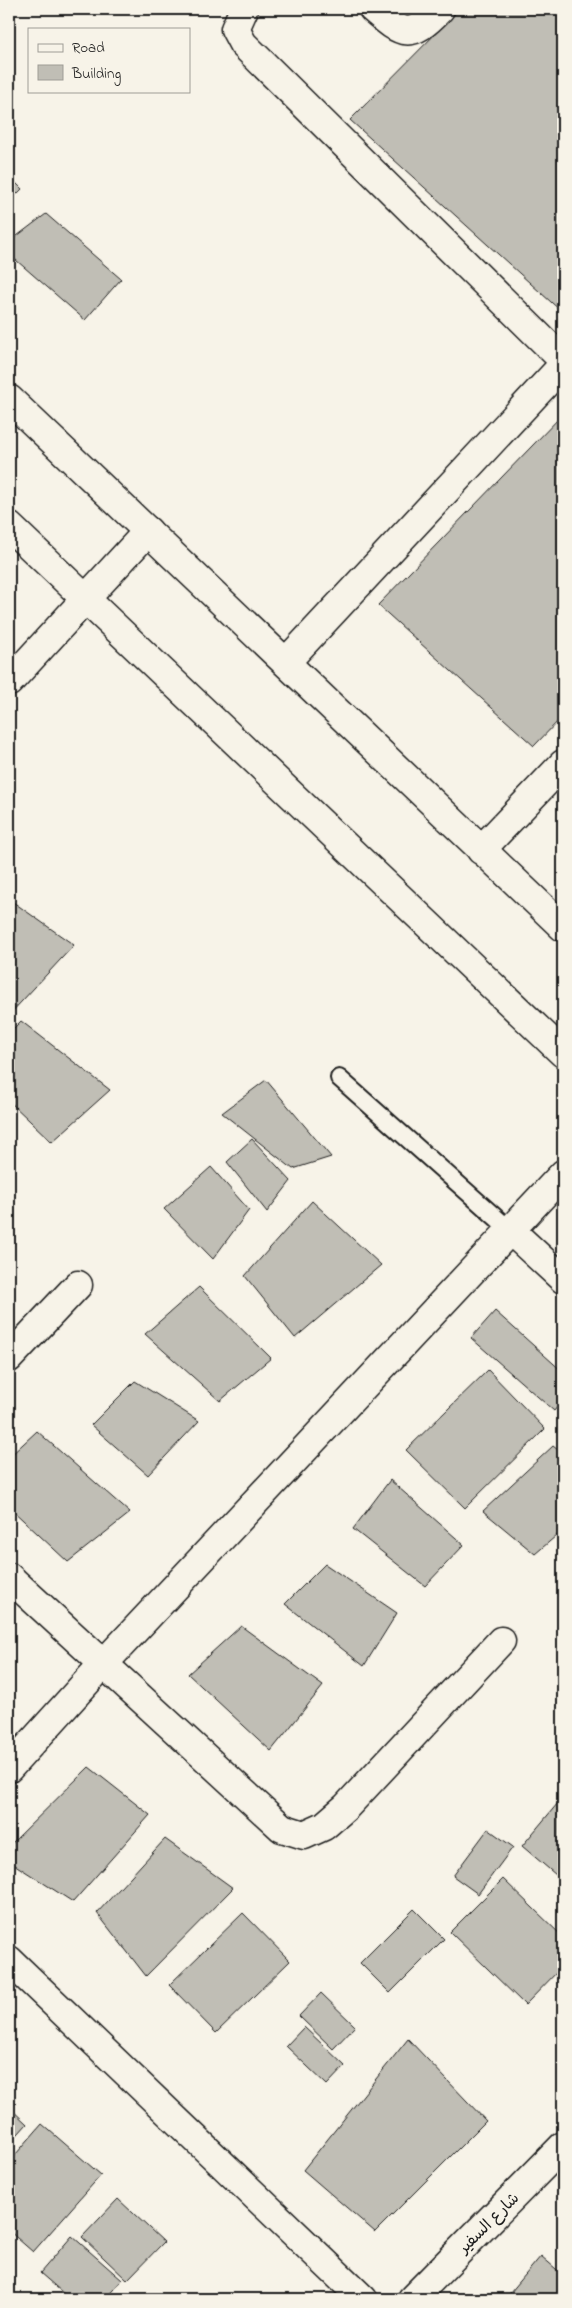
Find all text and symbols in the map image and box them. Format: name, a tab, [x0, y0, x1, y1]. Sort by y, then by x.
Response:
legend	[28, 28, 190, 92]
text: Road	[72, 37, 105, 59]
text: Building	[71, 63, 121, 86]
street label: شارع السفير	[452, 2187, 525, 2261]

